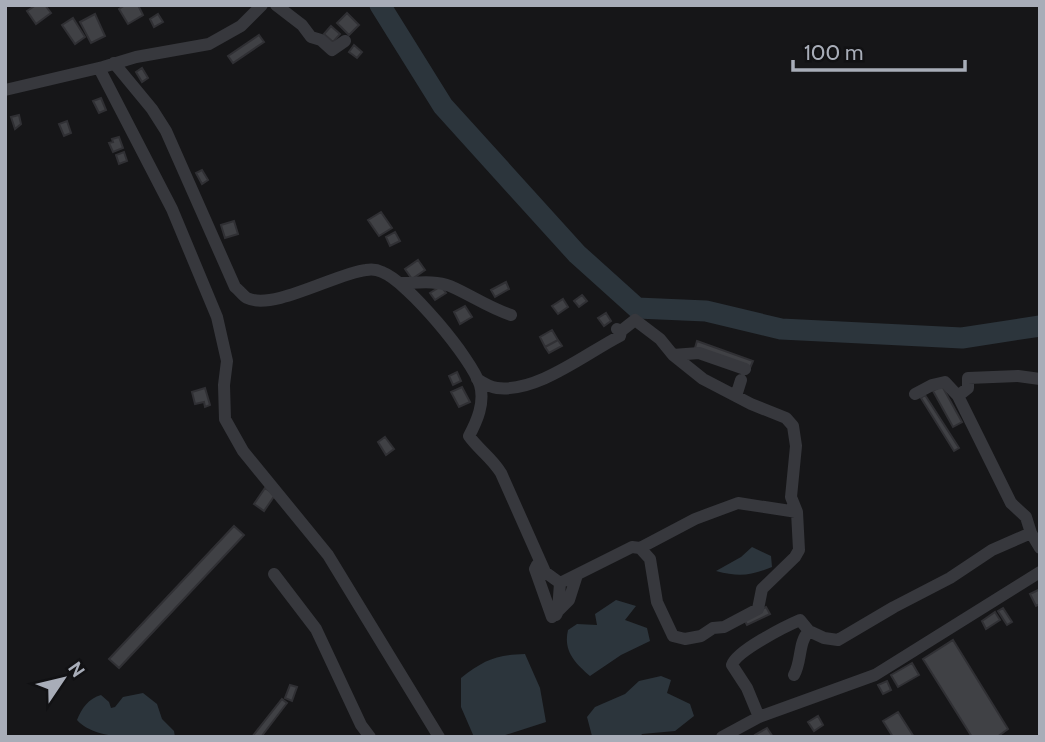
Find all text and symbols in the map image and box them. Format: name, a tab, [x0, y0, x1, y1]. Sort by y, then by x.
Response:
scale bar	[793, 28, 964, 72]
text: 100 m	[804, 40, 863, 65]
north arrow	[28, 644, 98, 714]
text: N	[63, 657, 90, 682]

